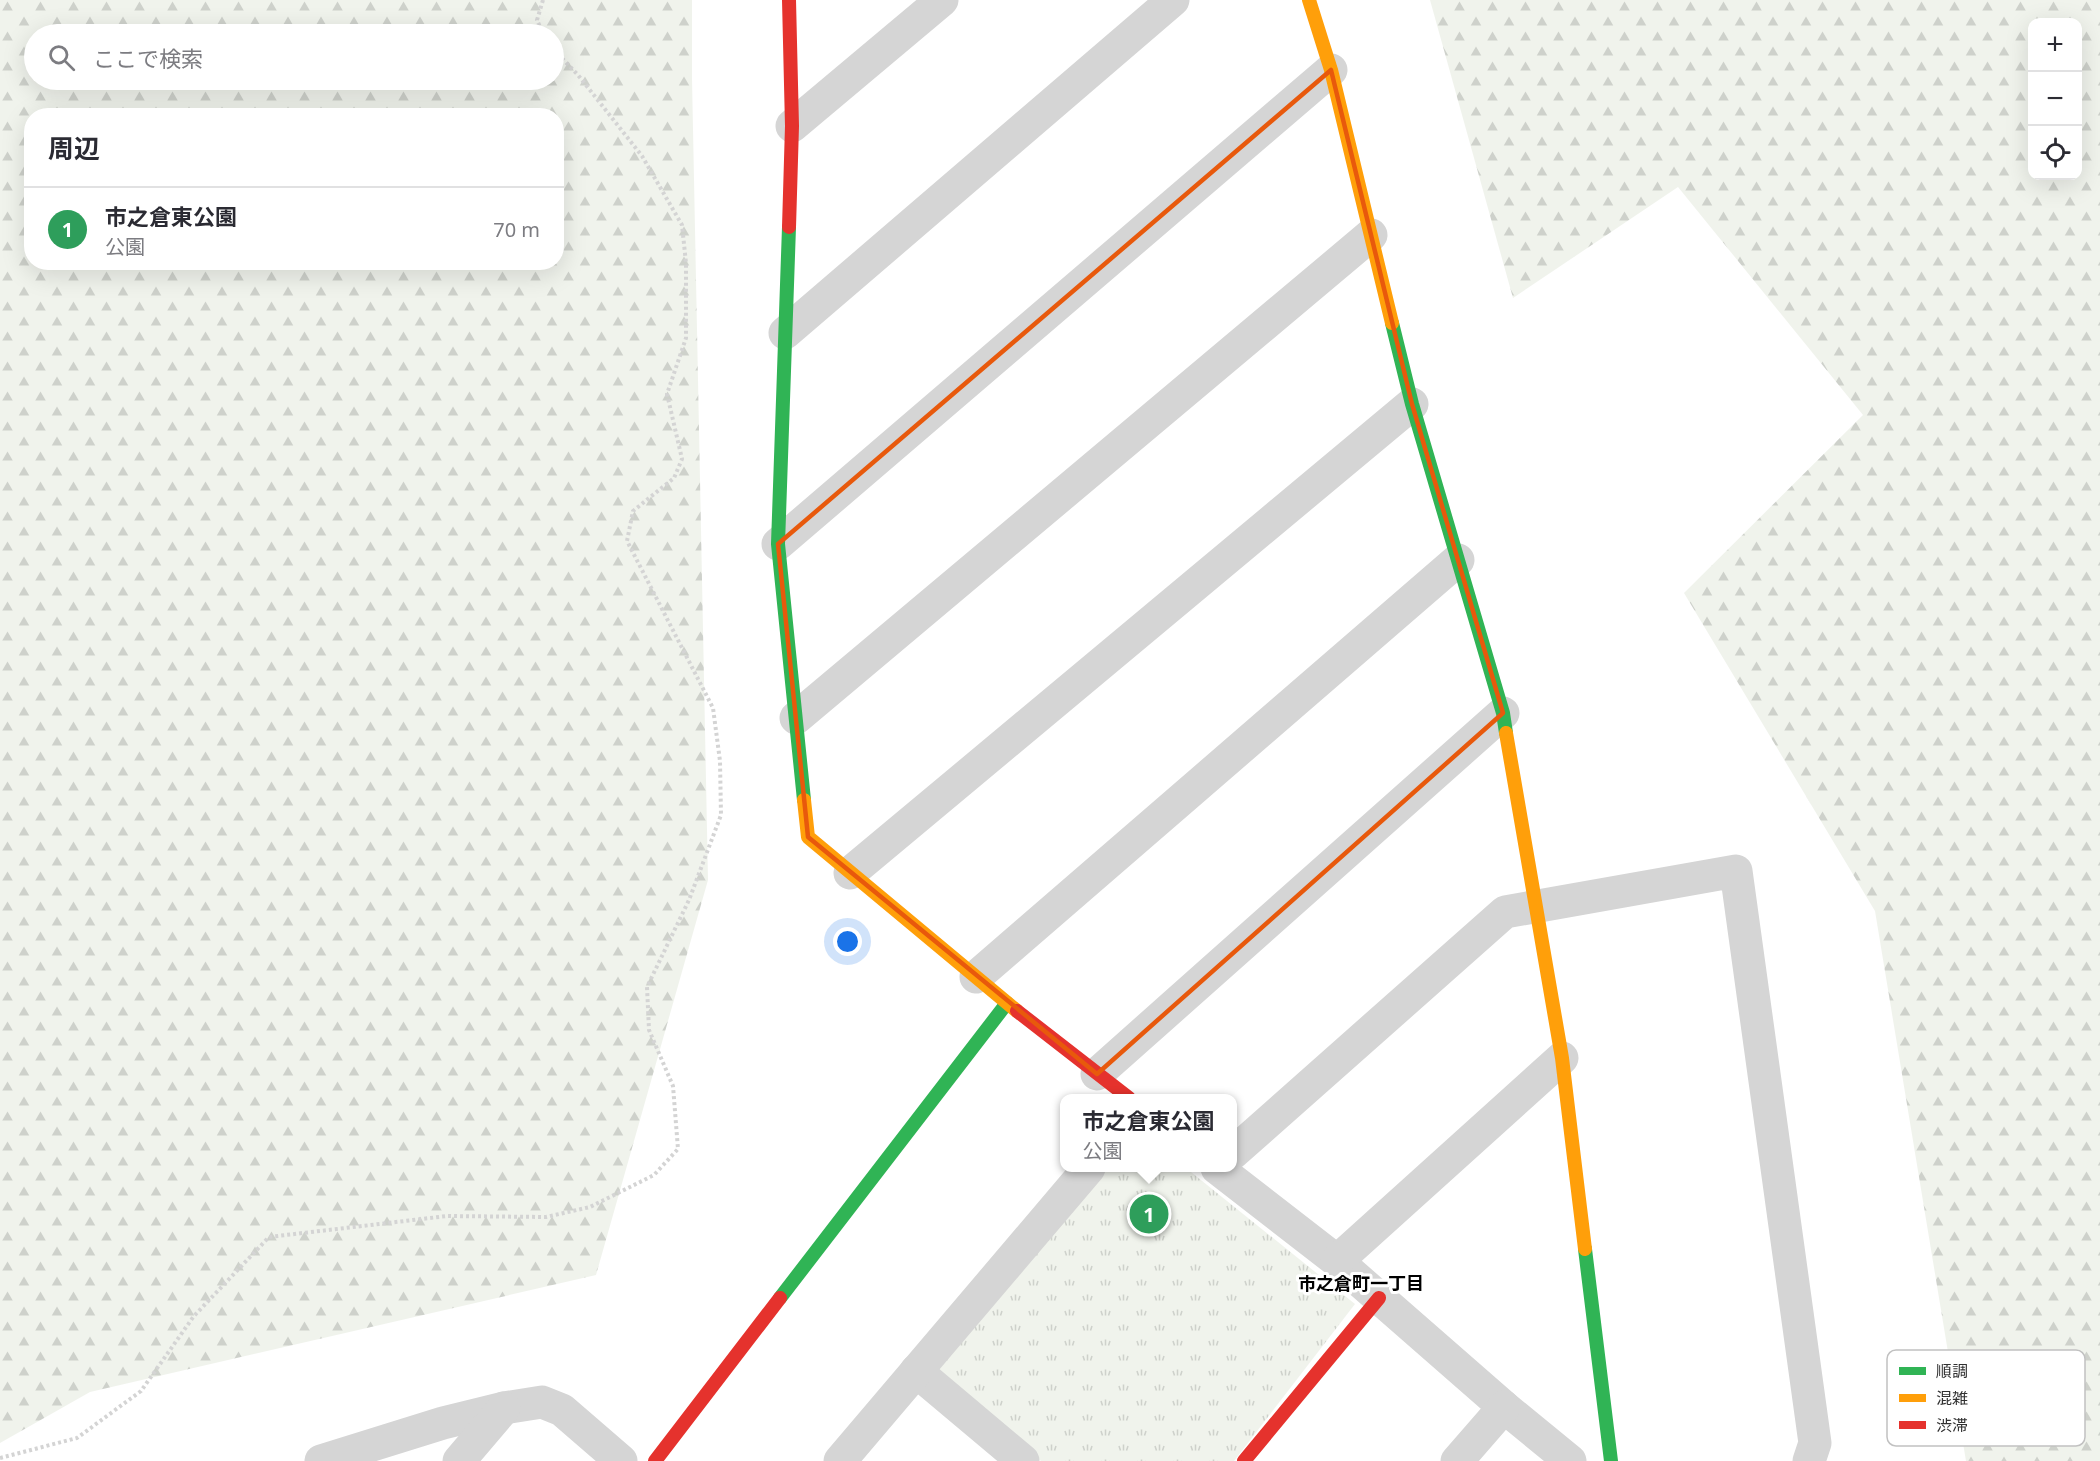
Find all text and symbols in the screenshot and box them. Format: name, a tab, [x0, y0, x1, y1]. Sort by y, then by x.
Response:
map controls	[2028, 18, 2082, 180]
button: +	[2028, 18, 2082, 72]
search box	[24, 24, 564, 90]
icon: search	[45, 41, 78, 74]
text: ここで検索	[93, 43, 203, 73]
button: −	[2028, 72, 2082, 126]
button: locate	[2028, 126, 2082, 180]
text: 周辺	[48, 130, 100, 166]
text: 市之倉東公園	[105, 201, 237, 231]
text: 1	[62, 216, 73, 243]
text: 70 m	[493, 216, 540, 243]
text: 公園	[105, 233, 145, 260]
your location	[833, 927, 862, 956]
popup	[1060, 1094, 1237, 1172]
text: 市之倉東公園	[1082, 1105, 1215, 1135]
text: 公園	[1082, 1137, 1122, 1164]
pin: 1	[1130, 1192, 1168, 1236]
district label: 市之倉町一丁目	[1298, 1271, 1424, 1295]
legend	[1887, 1350, 2085, 1446]
text: 順調	[1936, 1360, 1968, 1382]
text: 混雑	[1936, 1387, 1968, 1409]
text: 渋滞	[1936, 1414, 1968, 1436]

